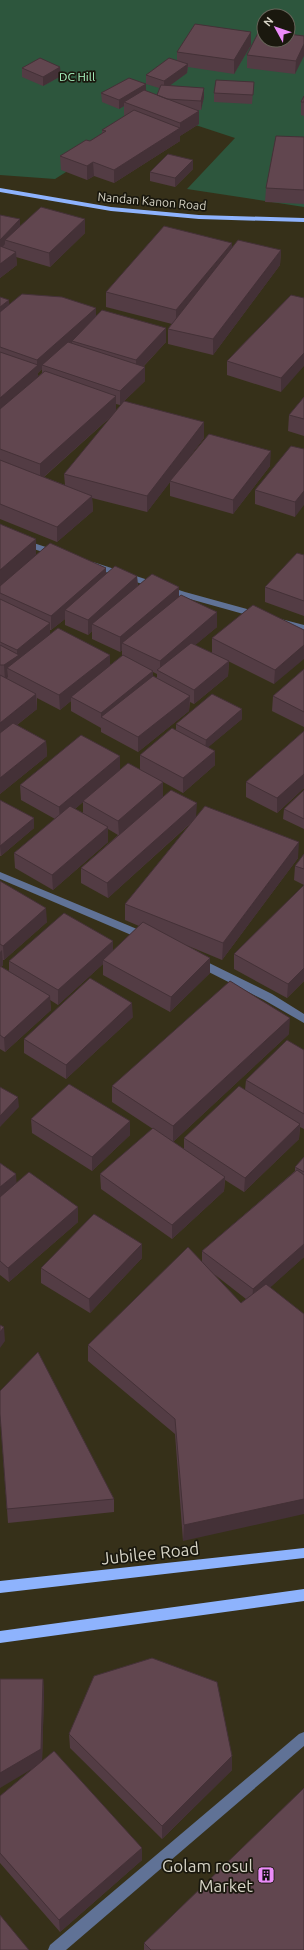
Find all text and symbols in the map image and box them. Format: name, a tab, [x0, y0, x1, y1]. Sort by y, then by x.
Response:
north arrow	[256, 8, 296, 48]
text: N	[261, 15, 276, 29]
park label: DC Hill	[59, 70, 95, 83]
street label: Nandan Kanon Road	[97, 190, 207, 212]
street label: Jubilee Road	[100, 1538, 200, 1568]
place label: Golam rosul Market	[162, 1856, 253, 1895]
building icon: Golam rosul Market	[256, 1865, 276, 1885]

